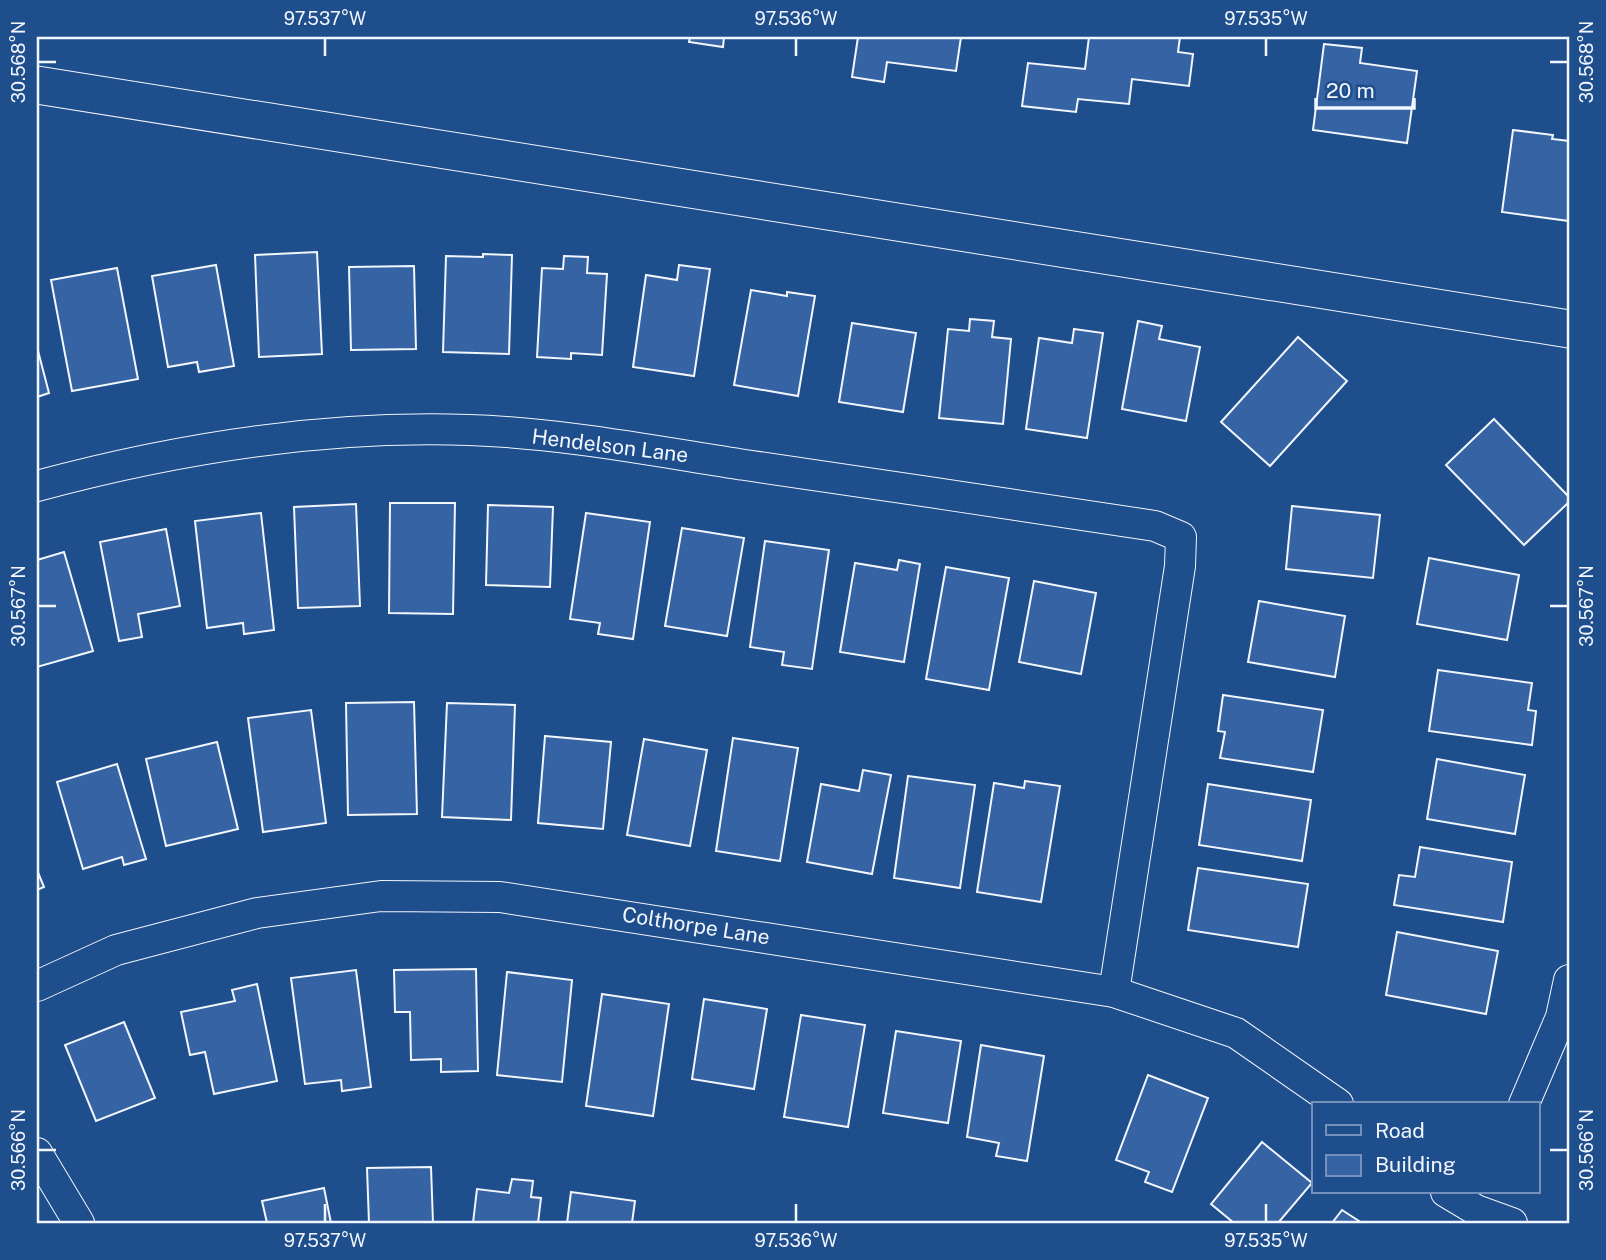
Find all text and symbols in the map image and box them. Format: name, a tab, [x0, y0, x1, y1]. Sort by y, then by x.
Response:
text: 97.537°W	[284, 8, 366, 29]
text: 97.536°W	[754, 8, 838, 29]
text: 97.535°W	[1224, 8, 1308, 29]
text: 30.568°N	[8, 21, 29, 103]
text: 30.568°N	[1576, 21, 1597, 103]
scale bar	[1316, 66, 1414, 110]
text: 20 m	[1326, 78, 1375, 103]
street label: Hendelson Lane	[530, 423, 690, 468]
text: 30.567°N	[8, 565, 29, 647]
text: 30.567°N	[1576, 565, 1597, 647]
street label: Colthorpe Lane	[621, 902, 772, 950]
legend	[1312, 1102, 1540, 1194]
text: 30.566°N	[8, 1109, 29, 1191]
text: 30.566°N	[1576, 1109, 1597, 1191]
text: Road	[1375, 1118, 1425, 1143]
text: Building	[1375, 1152, 1456, 1177]
text: 97.537°W	[284, 1230, 366, 1251]
text: 97.536°W	[754, 1230, 838, 1251]
text: 97.535°W	[1224, 1230, 1308, 1251]

